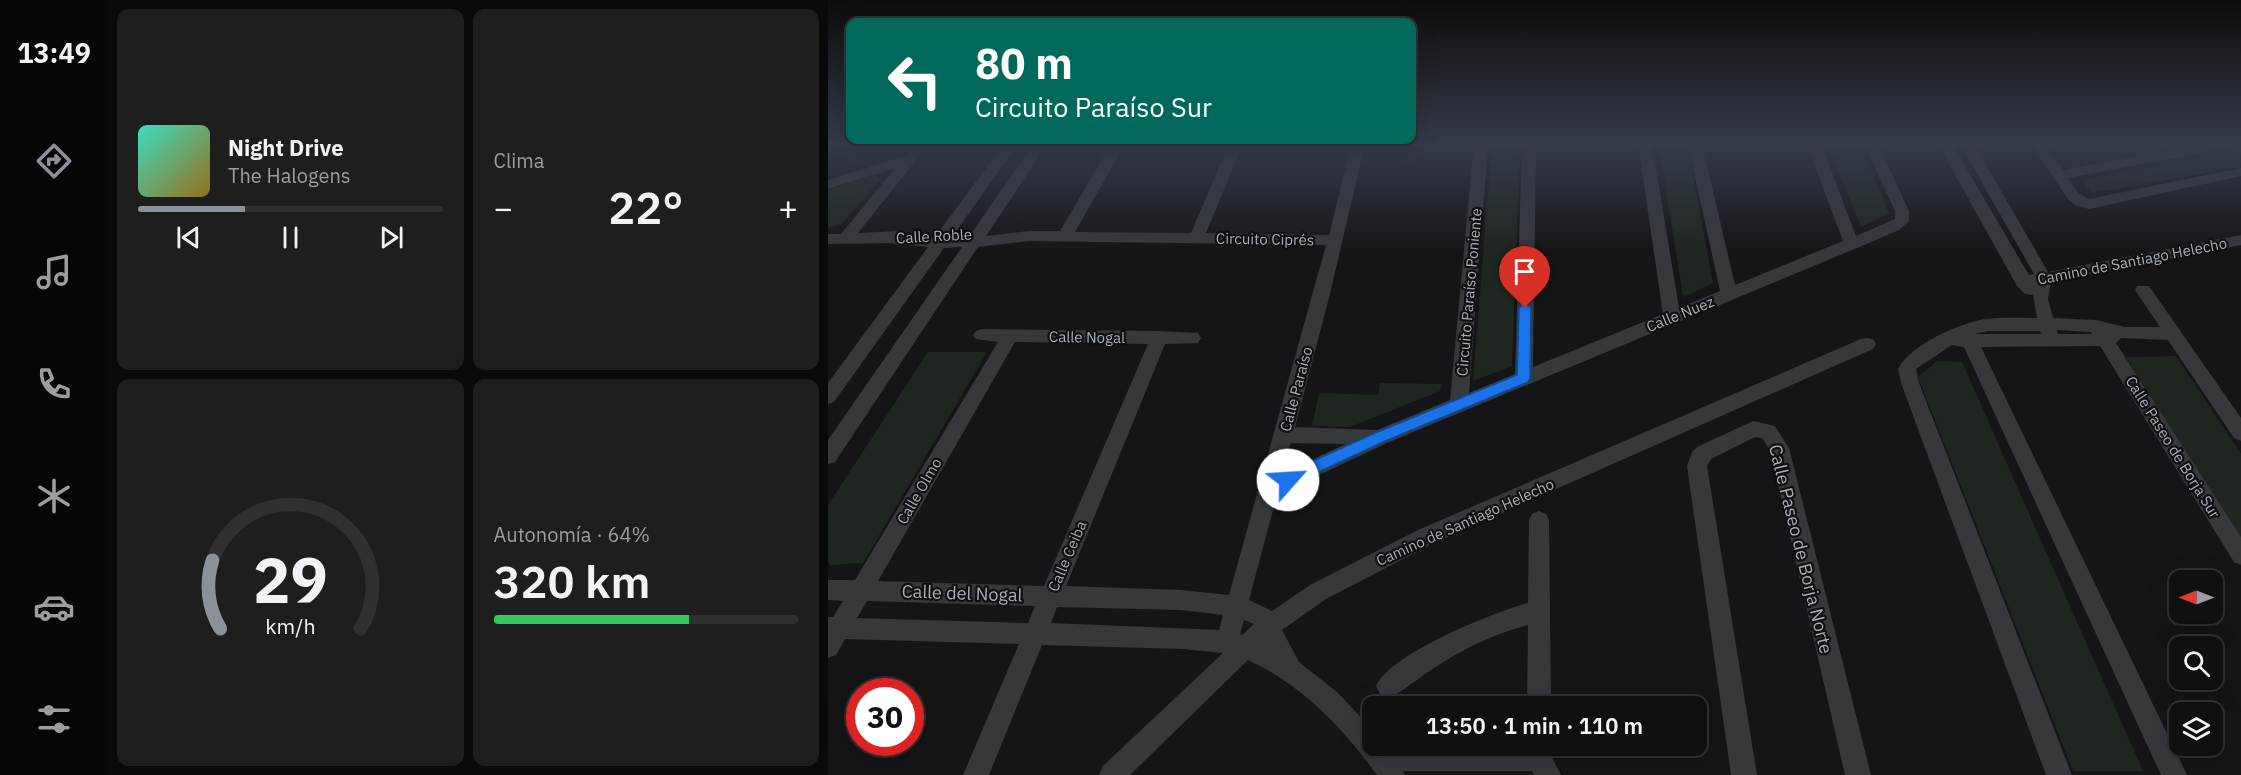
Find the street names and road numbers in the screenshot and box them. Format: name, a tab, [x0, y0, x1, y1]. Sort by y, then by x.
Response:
street label: Circuito Paraíso Poniente	[1452, 207, 1486, 377]
street label: Calle Roble	[896, 225, 972, 247]
street label: Circuito Ciprés	[1216, 229, 1314, 249]
street label: Camino de Santiago Helecho	[2036, 233, 2228, 289]
street label: Calle Nuez	[1643, 292, 1717, 336]
street label: Calle Nogal	[1049, 327, 1125, 347]
street label: Calle Paraíso	[1276, 345, 1316, 433]
street label: Calle Paseo de Borja Sur	[2122, 372, 2225, 522]
street label: Calle Paseo de Borja Norte	[1764, 442, 1838, 656]
street label: Calle Olmo	[892, 454, 946, 528]
street label: Camino de Santiago Helecho	[1373, 474, 1557, 570]
street label: Calle Ceiba	[1044, 518, 1090, 594]
street label: Calle del Nogal	[901, 579, 1023, 607]

